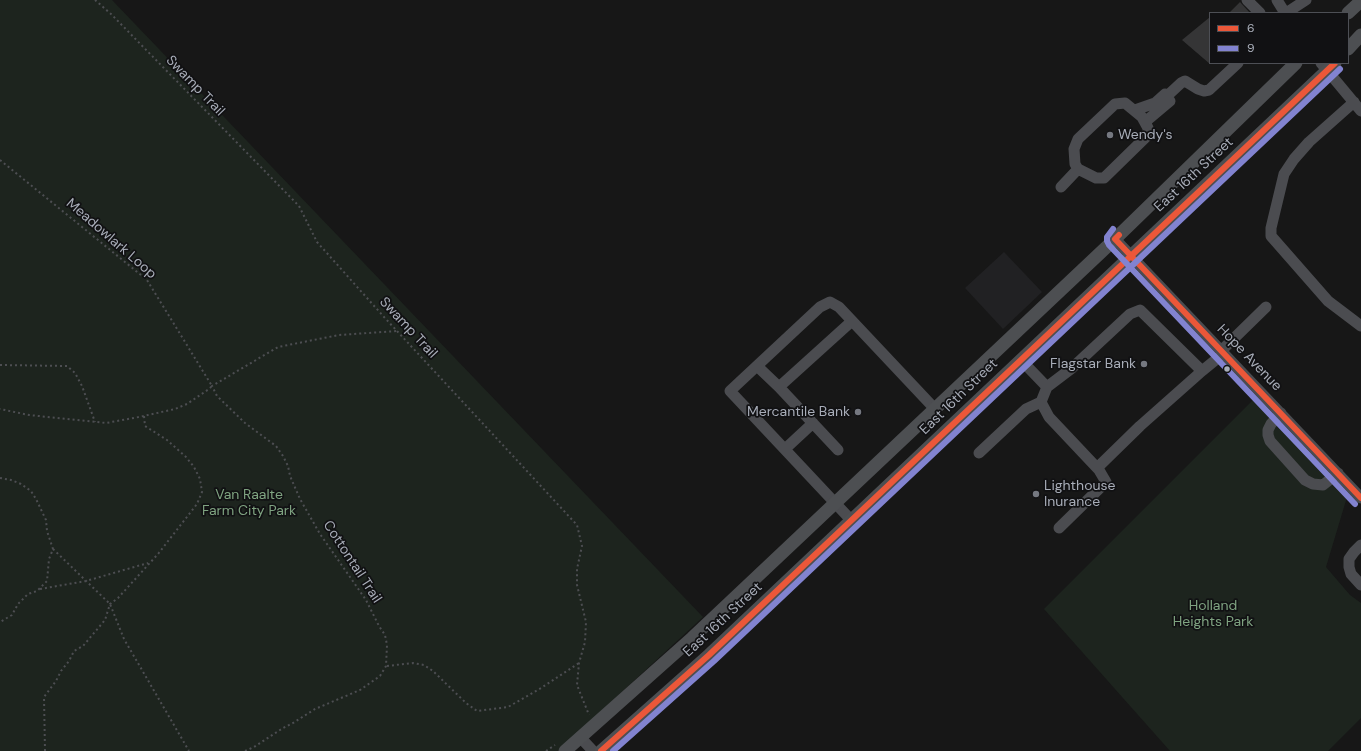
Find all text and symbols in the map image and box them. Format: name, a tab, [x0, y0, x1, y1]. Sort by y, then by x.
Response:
legend	[1209, 12, 1349, 64]
text: 6	[1247, 20, 1255, 36]
text: 9	[1247, 40, 1255, 56]
street label: Swamp Trail	[162, 52, 228, 120]
place label: Wendy's	[1118, 127, 1173, 143]
marker: Wendy's	[1105, 130, 1115, 140]
street label: East 16th Street	[1151, 134, 1237, 216]
street label: Meadowlark Loop	[62, 195, 160, 283]
street label: Swamp Trail	[375, 294, 441, 362]
street label: Hope Avenue	[1213, 321, 1285, 395]
street label: East 16th Street	[917, 356, 1001, 438]
place label: Flagstar Bank	[1050, 356, 1136, 372]
marker: Flagstar Bank	[1139, 359, 1149, 369]
unlabelled marker	[1222, 364, 1232, 374]
place label: Mercantile Bank	[747, 404, 850, 420]
marker: Mercantile Bank	[853, 407, 863, 417]
place label: Lighthouse Inurance	[1044, 478, 1115, 510]
park label: Van Raalte Farm City Park	[202, 487, 296, 520]
marker: Lighthouse Inurance	[1031, 489, 1041, 499]
street label: Cottontail Trail	[319, 518, 385, 606]
street label: East 16th Street	[680, 579, 766, 661]
park label: Holland Heights Park	[1173, 598, 1253, 630]

